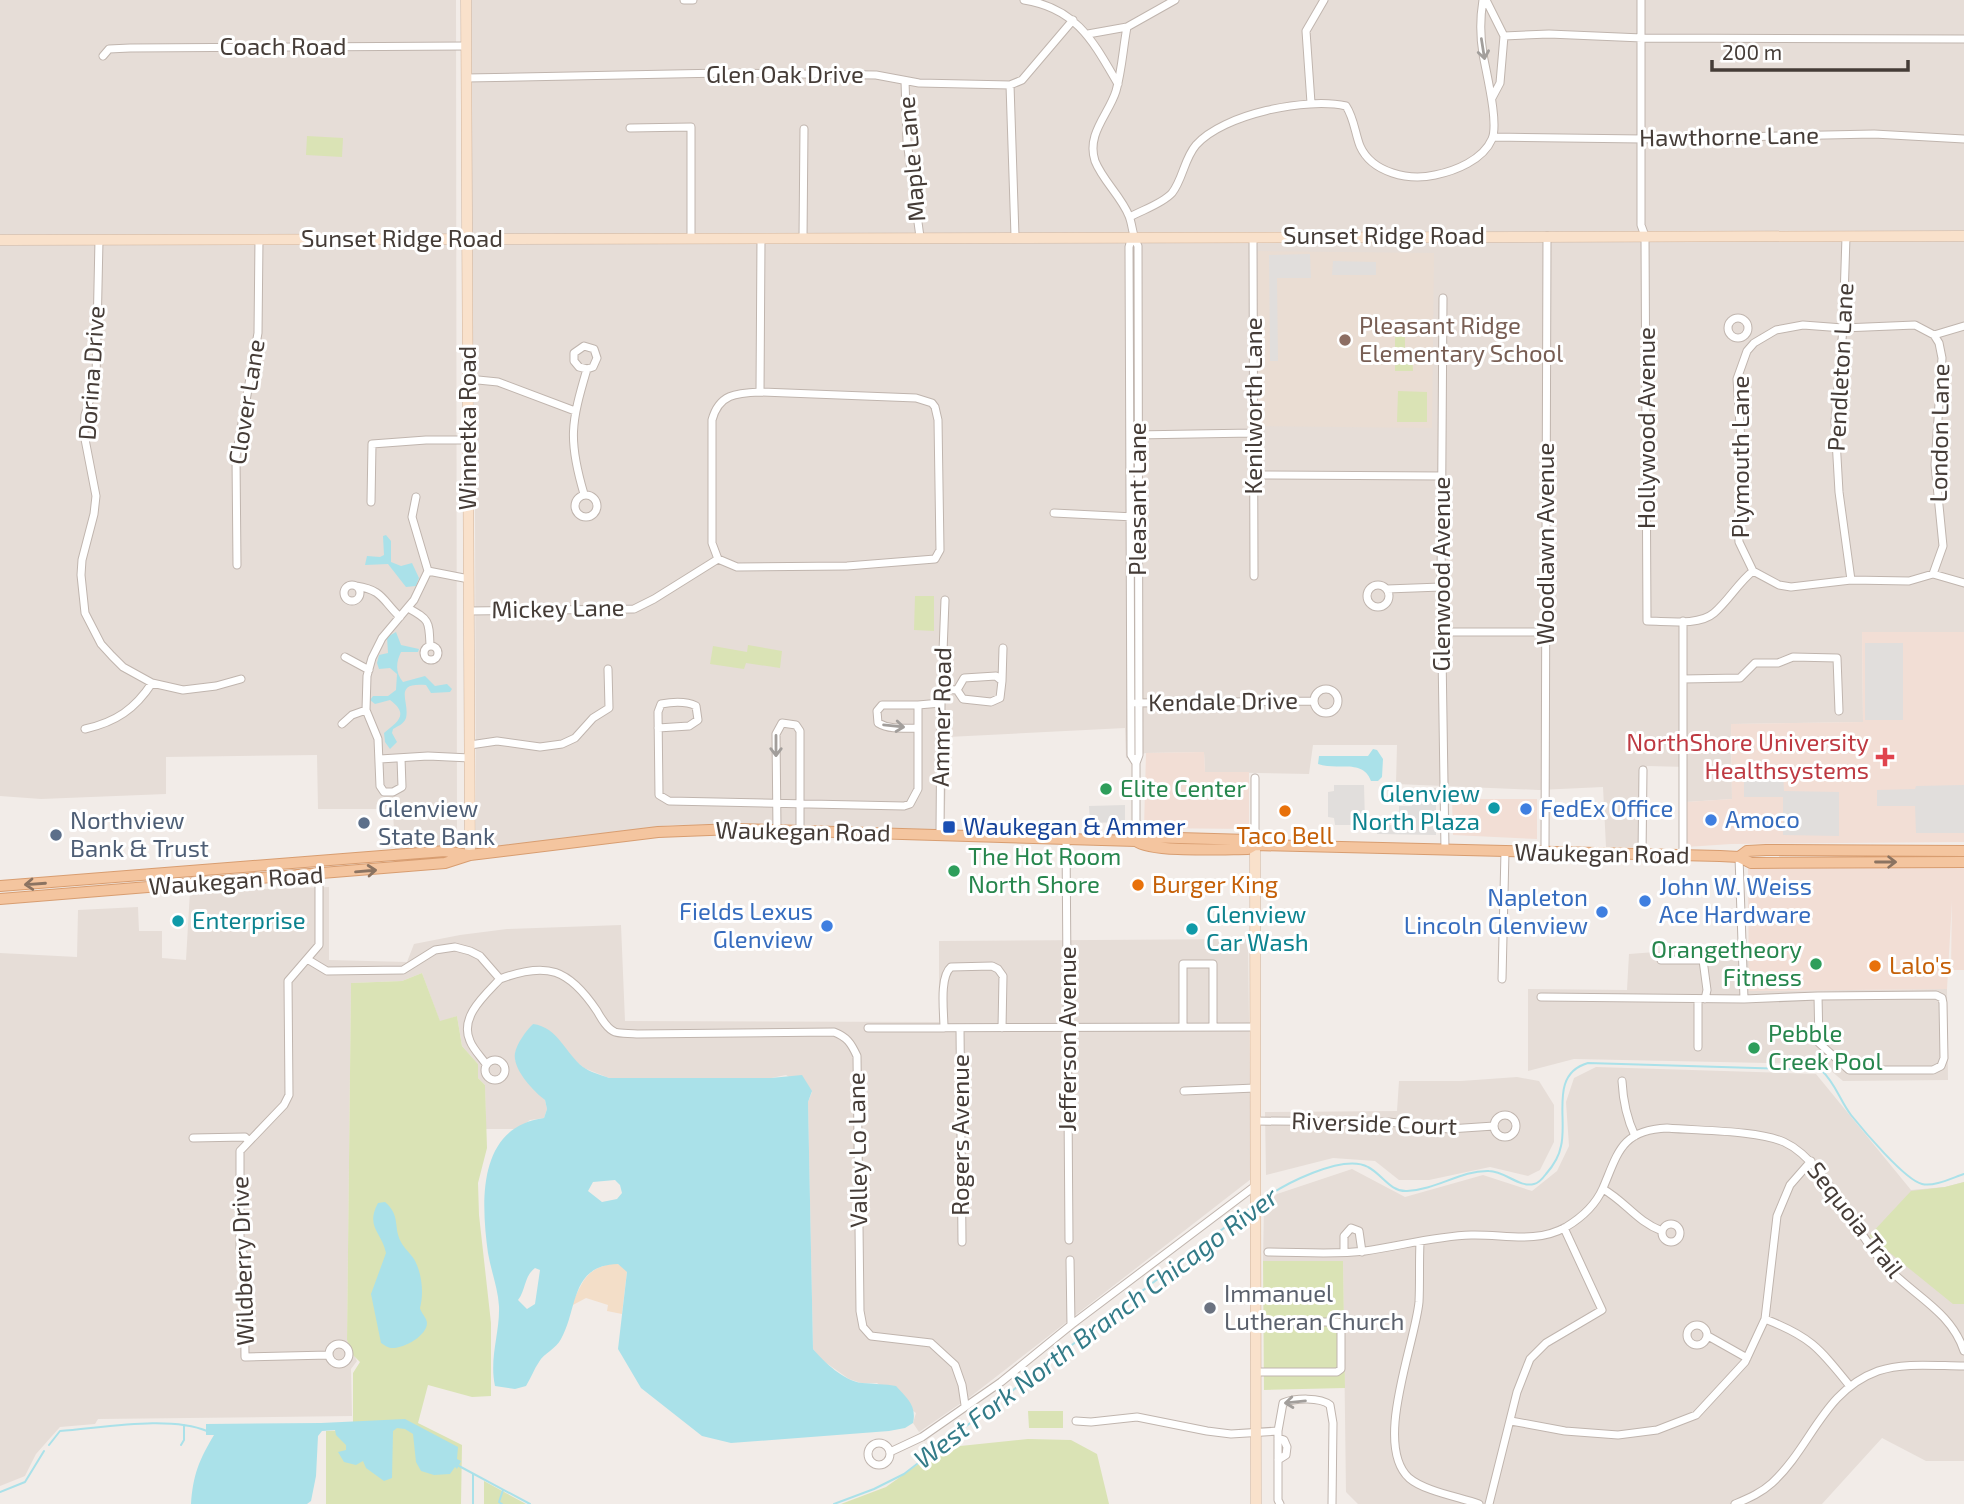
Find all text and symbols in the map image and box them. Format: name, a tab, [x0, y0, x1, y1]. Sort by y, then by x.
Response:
scale bar	[1712, 28, 1908, 72]
street label: Coach Road	[220, 31, 346, 60]
one-way arrow	[1476, 38, 1489, 60]
text: 200 m	[1722, 39, 1782, 64]
street label: Glen Oak Drive	[706, 59, 864, 88]
street label: Maple Lane	[891, 95, 930, 223]
street label: Hawthorne Lane	[1639, 119, 1819, 152]
street label: Sunset Ridge Road	[1283, 220, 1485, 249]
street label: Sunset Ridge Road	[301, 223, 503, 252]
street label: Pendleton Lane	[1821, 282, 1858, 452]
street label: Dorina Drive	[71, 305, 110, 441]
place label: Pleasant Ridge Elementary School	[1359, 310, 1563, 367]
street label: Kenilworth Lane	[1238, 317, 1267, 495]
street label: Hollywood Avenue	[1631, 327, 1660, 529]
marker: Pleasant Ridge Elementary School	[1337, 332, 1353, 348]
street label: Clover Lane	[221, 337, 270, 467]
street label: Winnetka Road	[452, 346, 481, 510]
street label: London Lane	[1923, 363, 1954, 503]
street label: Plymouth Lane	[1725, 376, 1754, 538]
street label: Pleasant Lane	[1122, 422, 1151, 576]
street label: Woodlawn Avenue	[1530, 443, 1559, 645]
street label: Glenwood Avenue	[1426, 477, 1455, 671]
street label: Mickey Lane	[491, 592, 625, 623]
street label: Ammer Road	[925, 647, 956, 787]
street label: Kendale Drive	[1148, 685, 1298, 716]
one-way arrow	[882, 720, 905, 733]
place label: NorthShore University Healthsystems	[1626, 727, 1869, 784]
one-way arrow	[769, 734, 783, 757]
marker: NorthShore University Healthsystems	[1875, 747, 1895, 767]
place label: Elite Center	[1120, 773, 1246, 802]
place label: Glenview North Plaza	[1352, 778, 1480, 835]
marker: Elite Center	[1098, 781, 1114, 797]
place label: Glenview State Bank	[378, 793, 495, 850]
place label: FedEx Office	[1540, 793, 1673, 822]
marker: Glenview North Plaza	[1486, 800, 1502, 816]
marker: FedEx Office	[1518, 801, 1534, 817]
marker: Taco Bell	[1277, 803, 1293, 819]
place label: Amoco	[1725, 804, 1800, 833]
place label: Northview Bank & Trust	[70, 805, 209, 862]
place label: Waukegan & Ammer	[963, 811, 1186, 840]
marker: Amoco	[1703, 812, 1719, 828]
street label: Waukegan Road	[715, 814, 891, 847]
marker: Glenview State Bank	[356, 815, 372, 831]
marker: Waukegan & Ammer	[941, 819, 957, 835]
place label: Taco Bell	[1236, 820, 1334, 849]
marker: Northview Bank & Trust	[48, 827, 64, 843]
street label: Waukegan Road	[1514, 836, 1690, 869]
place label: The Hot Room North Shore	[968, 841, 1121, 898]
one-way arrow	[1875, 855, 1898, 869]
street label: Waukegan Road	[148, 859, 324, 900]
marker: The Hot Room North Shore	[946, 863, 962, 879]
one-way arrow	[354, 864, 377, 877]
place label: Burger King	[1152, 869, 1278, 898]
place label: John W. Weiss Ace Hardware	[1659, 871, 1812, 928]
one-way arrow	[24, 877, 47, 890]
marker: Burger King	[1130, 877, 1146, 893]
place label: Napleton Lincoln Glenview	[1404, 882, 1588, 939]
marker: John W. Weiss Ace Hardware	[1637, 893, 1653, 909]
place label: Fields Lexus Glenview	[679, 896, 813, 953]
place label: Glenview Car Wash	[1206, 899, 1309, 956]
marker: Napleton Lincoln Glenview	[1594, 904, 1610, 920]
place label: Enterprise	[192, 905, 306, 934]
marker: Enterprise	[170, 913, 186, 929]
marker: Fields Lexus Glenview	[819, 918, 835, 934]
marker: Glenview Car Wash	[1184, 921, 1200, 937]
place label: Orangetheory Fitness	[1651, 934, 1802, 991]
street label: Jefferson Avenue	[1052, 946, 1081, 1132]
place label: Lalo's	[1889, 950, 1952, 979]
marker: Orangetheory Fitness	[1808, 956, 1824, 972]
marker: Lalo's	[1867, 958, 1883, 974]
place label: Pebble Creek Pool	[1768, 1018, 1883, 1075]
marker: Pebble Creek Pool	[1746, 1040, 1762, 1056]
street label: Rogers Avenue	[945, 1054, 974, 1216]
street label: Valley Lo Lane	[841, 1072, 872, 1228]
street label: Riverside Court	[1291, 1105, 1457, 1140]
street label: Sequoia Trail	[1802, 1155, 1910, 1283]
street label: Wildberry Drive	[224, 1176, 259, 1346]
water label: West Fork North Branch Chicago River	[907, 1179, 1284, 1474]
place label: Immanuel Lutheran Church	[1224, 1278, 1404, 1335]
marker: Immanuel Lutheran Church	[1202, 1300, 1218, 1316]
one-way arrow	[1284, 1395, 1307, 1408]

